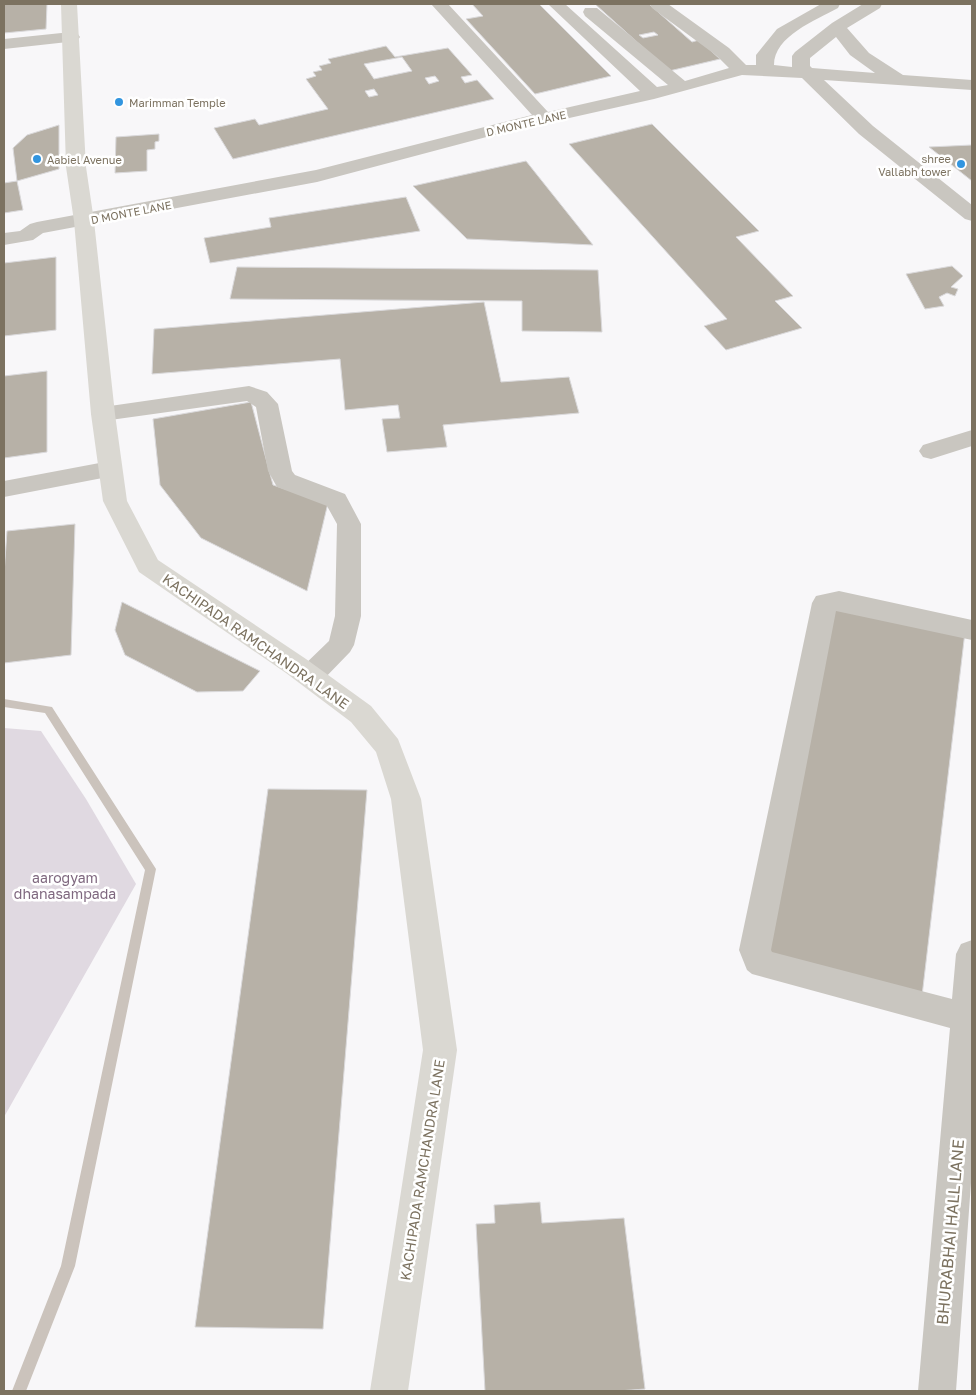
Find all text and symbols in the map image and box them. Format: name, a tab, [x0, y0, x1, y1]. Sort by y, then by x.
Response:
marker: Marimman Temple	[113, 96, 125, 108]
place label: Marimman Temple	[129, 96, 226, 109]
street label: D MONTE LANE	[485, 107, 568, 139]
place label: shree Vallabh tower	[878, 152, 952, 178]
marker: Aabiel Avenue	[31, 153, 43, 165]
place label: Aabiel Avenue	[47, 153, 122, 166]
marker: shree Vallabh tower	[955, 158, 967, 170]
street label: D MONTE LANE	[90, 198, 173, 226]
street label: KACHIPADA RAMCHANDRA LANE	[159, 570, 353, 712]
park label: aarogyam dhanasampada	[14, 869, 116, 902]
street label: KACHIPADA RAMCHANDRA LANE	[396, 1058, 448, 1282]
street label: BHURABHAI HALL LANE	[932, 1138, 968, 1326]

